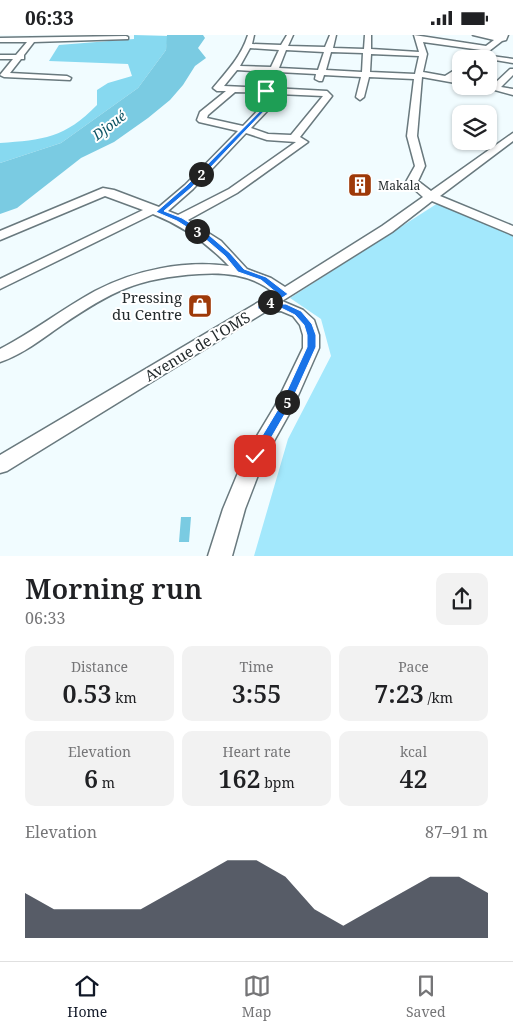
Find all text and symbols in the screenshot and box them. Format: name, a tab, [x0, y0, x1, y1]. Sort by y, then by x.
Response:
text: 06:33	[25, 5, 74, 31]
map controls	[452, 50, 497, 150]
button: locate	[452, 50, 497, 95]
pin	[245, 70, 287, 112]
icon: arrive	[252, 77, 280, 105]
water label: Djoué	[87, 105, 131, 144]
button: layers	[452, 105, 497, 150]
pin: 2	[188, 161, 214, 187]
text: 2	[198, 165, 205, 184]
building icon: Makala	[347, 172, 373, 198]
place label: Makala	[378, 177, 421, 194]
pin: 3	[184, 219, 210, 243]
text: 3	[194, 222, 201, 241]
place label: Pressing du Centre	[112, 287, 182, 324]
pin: 4	[258, 289, 282, 315]
shop icon: Pressing du Centre	[187, 293, 213, 319]
text: 4	[267, 293, 274, 312]
street label: Avenue de l'OMS	[140, 307, 254, 385]
pin: 5	[274, 389, 300, 415]
text: 5	[284, 393, 291, 412]
pin	[234, 435, 276, 477]
icon: check	[241, 442, 269, 470]
text: Morning run	[25, 569, 202, 607]
button: share	[436, 573, 488, 625]
text: 06:33	[25, 607, 65, 629]
text: Distance	[71, 657, 128, 676]
text: Time	[240, 657, 273, 676]
text: Pace	[398, 657, 429, 676]
text: 0.53	[62, 676, 112, 710]
text: 3:55	[232, 676, 281, 710]
text: 7:23	[374, 676, 424, 710]
text: km	[112, 688, 137, 707]
text: /km	[424, 688, 453, 707]
text: Elevation	[68, 742, 131, 761]
text: Heart rate	[222, 742, 291, 761]
text: kcal	[400, 742, 427, 761]
text: 6	[84, 761, 98, 795]
text: 162	[218, 761, 261, 795]
text: 42	[399, 761, 428, 795]
text: m	[98, 773, 115, 792]
text: bpm	[261, 773, 295, 792]
text: Elevation	[25, 821, 97, 843]
text: 87–91 m	[425, 821, 488, 843]
tab: Home	[67, 972, 107, 1021]
tab: Map	[242, 972, 271, 1021]
tab: Saved	[406, 972, 446, 1021]

